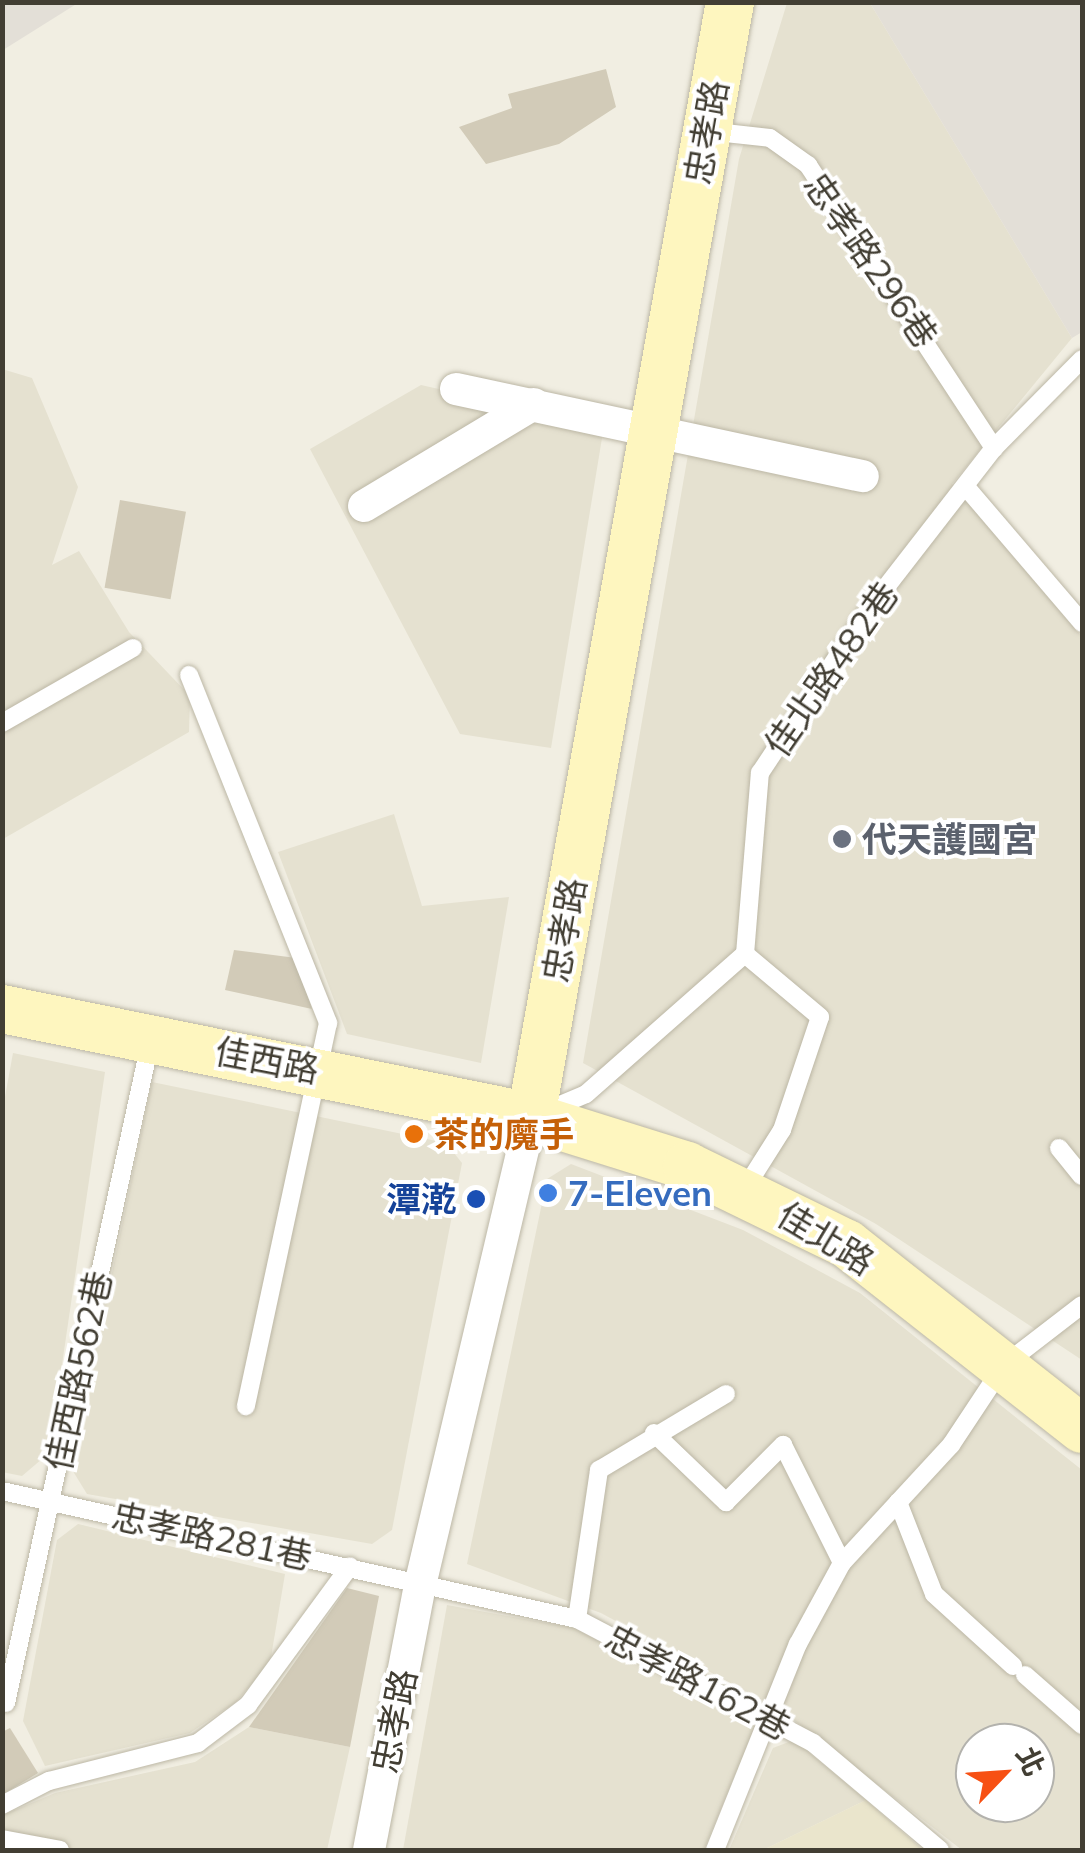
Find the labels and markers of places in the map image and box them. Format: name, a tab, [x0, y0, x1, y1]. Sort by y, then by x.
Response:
place label: 代天護國宮	[862, 818, 1037, 860]
marker: 代天護國宮	[831, 828, 853, 850]
place label: 茶的魔手	[434, 1113, 574, 1155]
marker: 茶的魔手	[403, 1123, 425, 1145]
place label: 7-Eleven	[568, 1172, 712, 1214]
place label: 潭漧	[386, 1178, 456, 1220]
marker: 7-Eleven	[537, 1182, 559, 1204]
marker: 潭漧	[465, 1188, 487, 1210]

